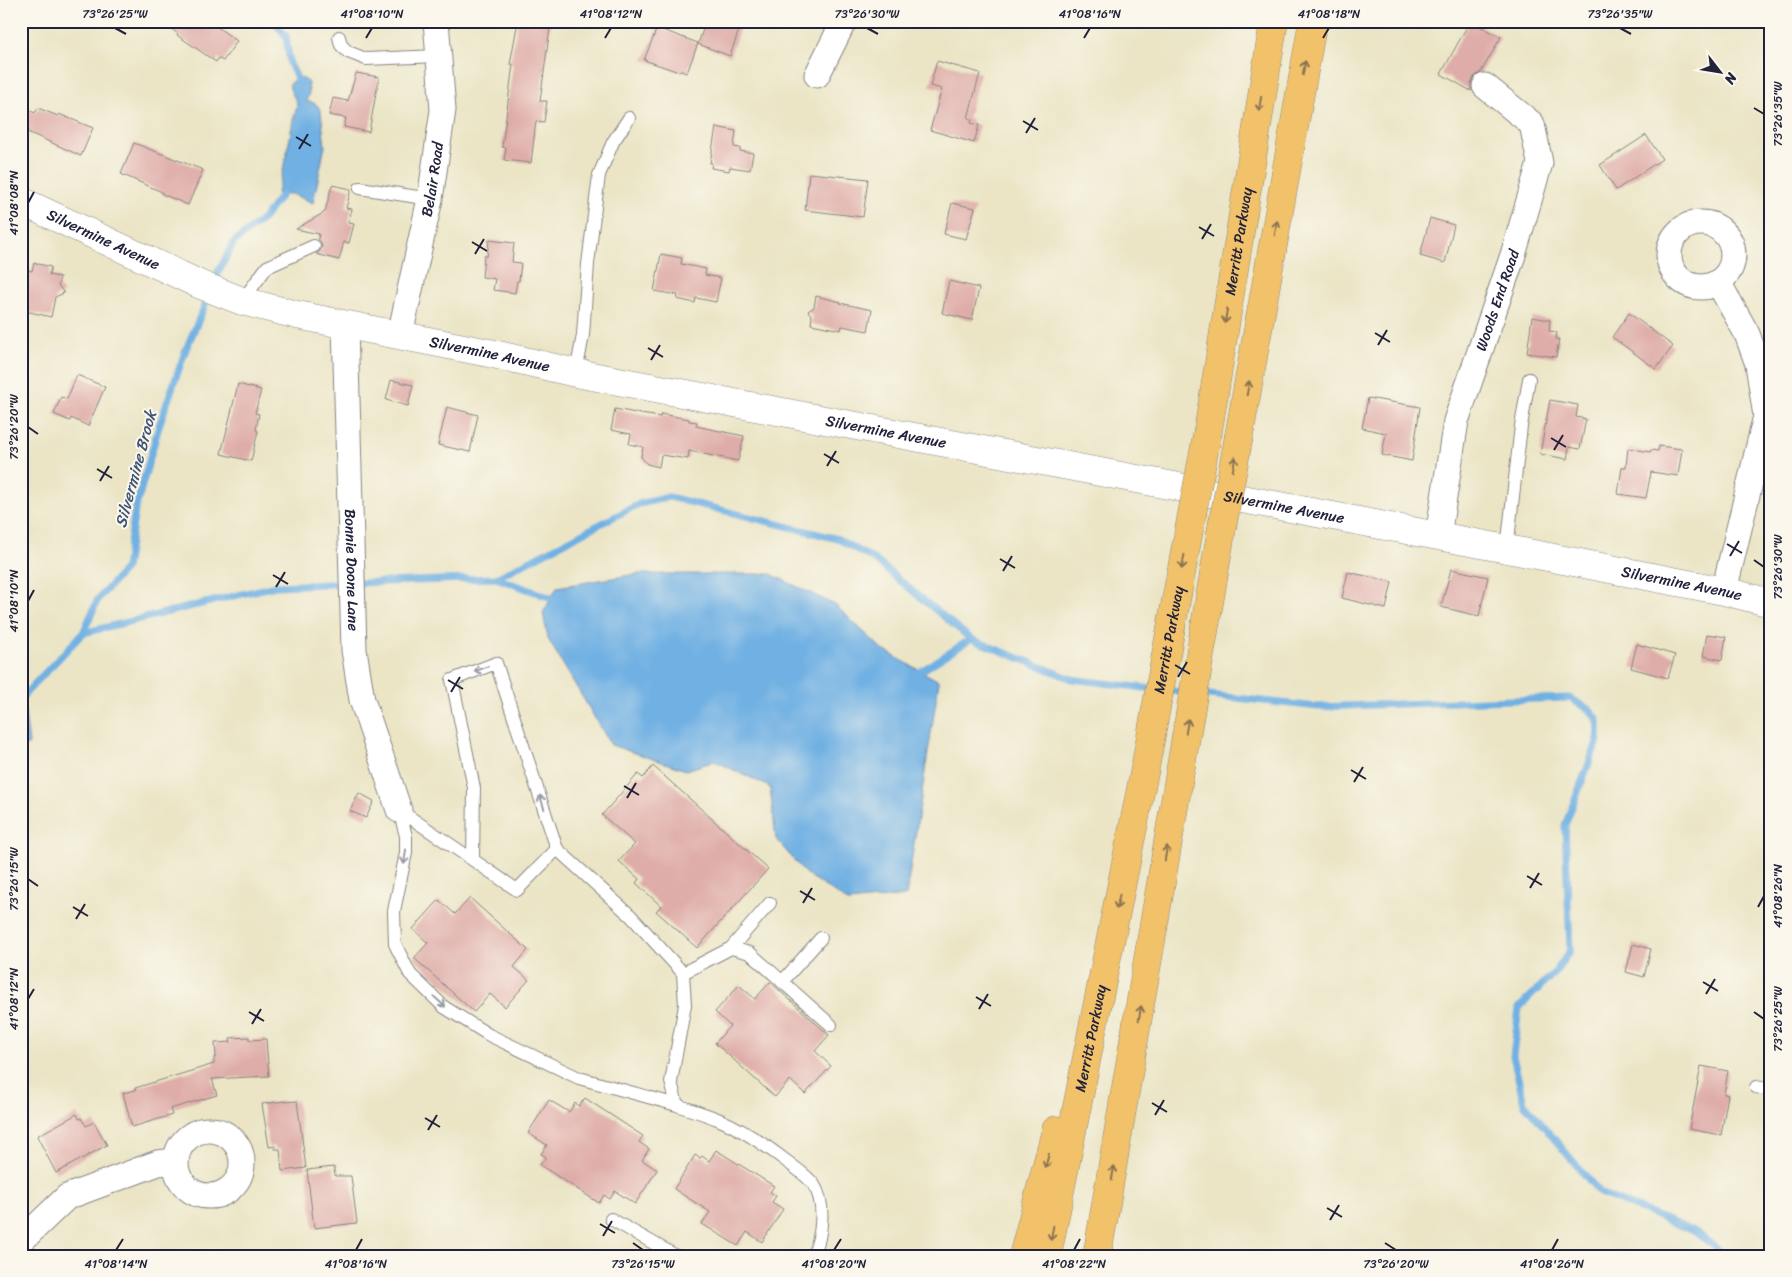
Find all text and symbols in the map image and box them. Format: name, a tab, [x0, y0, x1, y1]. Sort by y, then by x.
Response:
text: 73°26'25"W	[82, 3, 148, 25]
text: 41°08'10"N	[340, 3, 404, 25]
text: 41°08'12"N	[580, 3, 643, 25]
text: 73°26'30"W	[834, 3, 900, 25]
text: 41°08'16"N	[1059, 3, 1122, 25]
text: 41°08'18"N	[1298, 3, 1361, 25]
text: 73°26'35"W	[1588, 3, 1653, 25]
north arrow	[1694, 48, 1744, 98]
one-way arrow	[1300, 60, 1310, 76]
text: N	[1717, 67, 1744, 89]
text: 73°26'35"W	[1767, 81, 1789, 146]
one-way arrow	[1254, 95, 1264, 111]
street label: Belair Road	[413, 139, 451, 219]
text: 41°08'08"N	[3, 170, 25, 236]
street label: Merritt Parkway	[1217, 185, 1260, 297]
street label: Silvermine Avenue	[42, 202, 165, 277]
one-way arrow	[1272, 220, 1282, 236]
street label: Woods End Road	[1468, 245, 1527, 355]
one-way arrow	[1221, 308, 1231, 324]
street label: Silvermine Avenue	[427, 329, 553, 380]
one-way arrow	[1243, 380, 1253, 396]
text: 73°26'20"W	[3, 393, 25, 460]
water label: Silvermine Brook	[106, 405, 166, 531]
street label: Silvermine Avenue	[824, 407, 949, 456]
one-way arrow	[1229, 457, 1239, 473]
street label: Silvermine Avenue	[1221, 483, 1347, 531]
street label: Bonnie Doone Lane	[337, 508, 366, 632]
text: 73°26'30"W	[1767, 534, 1789, 600]
one-way arrow	[1178, 553, 1187, 569]
street label: Silvermine Avenue	[1619, 558, 1745, 608]
text: 41°08'10"N	[3, 569, 25, 633]
street label: Merritt Parkway	[1146, 584, 1191, 696]
one-way arrow	[474, 665, 489, 674]
one-way arrow	[1183, 719, 1193, 735]
one-way arrow	[537, 795, 546, 811]
one-way arrow	[1162, 845, 1172, 861]
text: 73°26'15"W	[3, 847, 25, 911]
one-way arrow	[400, 849, 410, 865]
text: 41°08'26"N	[1767, 863, 1789, 928]
one-way arrow	[1113, 894, 1122, 910]
text: 41°08'12"N	[3, 967, 25, 1030]
street label: Merritt Parkway	[1067, 982, 1114, 1094]
text: 73°26'25"W	[1767, 986, 1789, 1052]
one-way arrow	[433, 997, 446, 1008]
one-way arrow	[1135, 1006, 1145, 1022]
one-way arrow	[1042, 1153, 1051, 1169]
one-way arrow	[1108, 1166, 1118, 1182]
one-way arrow	[1047, 1225, 1056, 1241]
text: 41°08'14"N	[84, 1253, 148, 1275]
text: 41°08'16"N	[325, 1253, 388, 1275]
text: 73°26'15"W	[611, 1253, 675, 1275]
text: 41°08'20"N	[802, 1253, 867, 1275]
text: 41°08'22"N	[1042, 1253, 1107, 1275]
text: 73°26'20"W	[1363, 1253, 1430, 1275]
text: 41°08'26"N	[1520, 1253, 1585, 1275]

